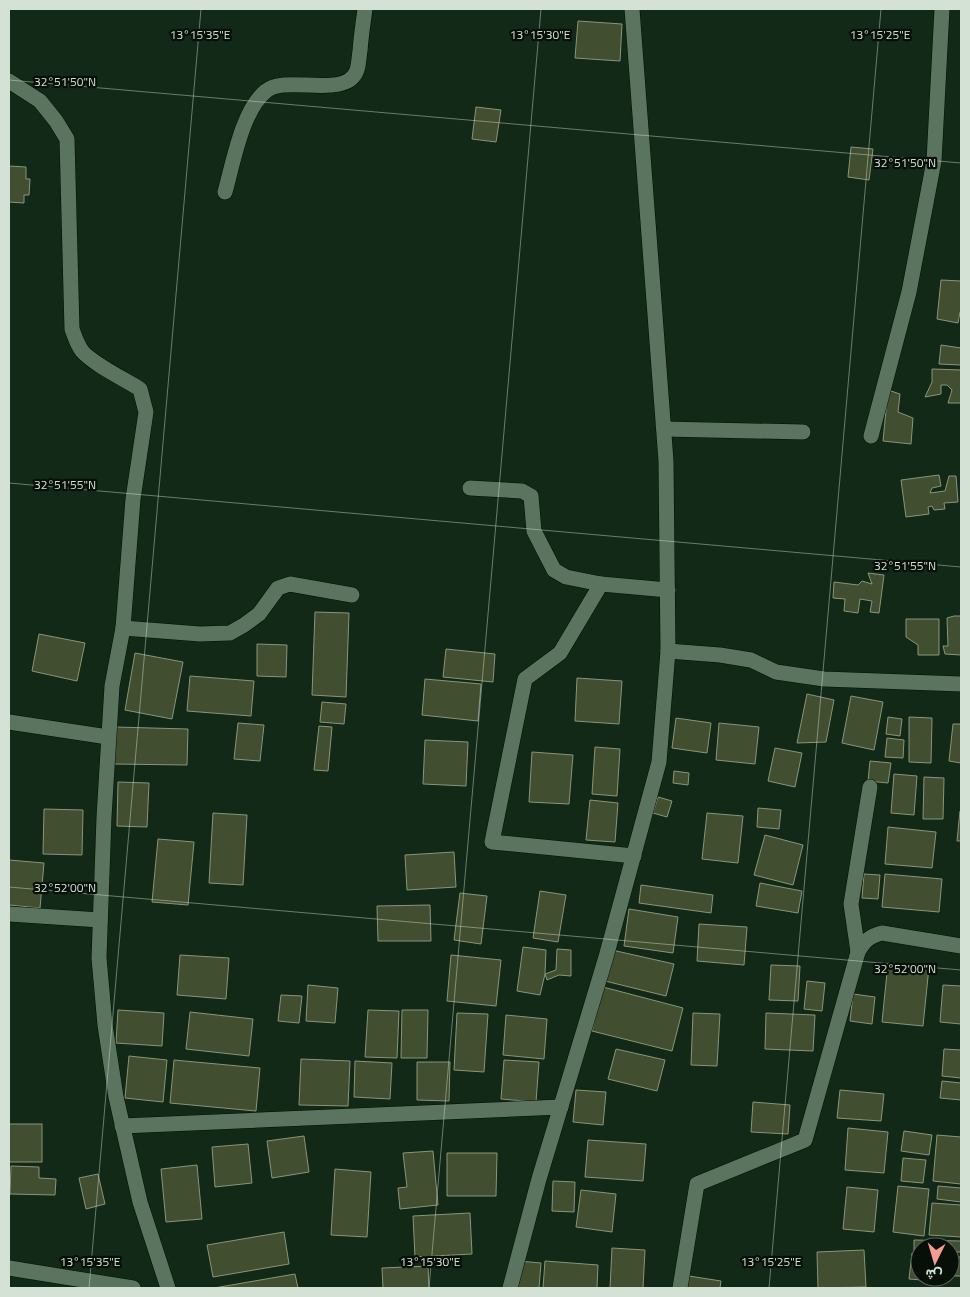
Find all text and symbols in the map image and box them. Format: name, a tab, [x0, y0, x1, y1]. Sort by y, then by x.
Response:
text: 13°15'35"E	[170, 25, 231, 44]
text: 13°15'30"E	[510, 25, 571, 44]
text: 13°15'25"E	[850, 25, 911, 44]
text: 32°51'50"N	[34, 72, 96, 91]
text: 32°51'50"N	[874, 153, 936, 172]
text: 32°51'55"N	[34, 475, 96, 494]
text: 32°51'55"N	[874, 556, 936, 575]
text: 32°52'00"N	[34, 878, 96, 897]
text: 32°52'00"N	[874, 959, 936, 978]
north arrow	[910, 1237, 960, 1287]
text: 13°15'35"E	[60, 1252, 121, 1271]
text: 13°15'30"E	[400, 1252, 461, 1271]
text: 13°15'25"E	[741, 1252, 802, 1271]
text: ش	[924, 1264, 943, 1287]

